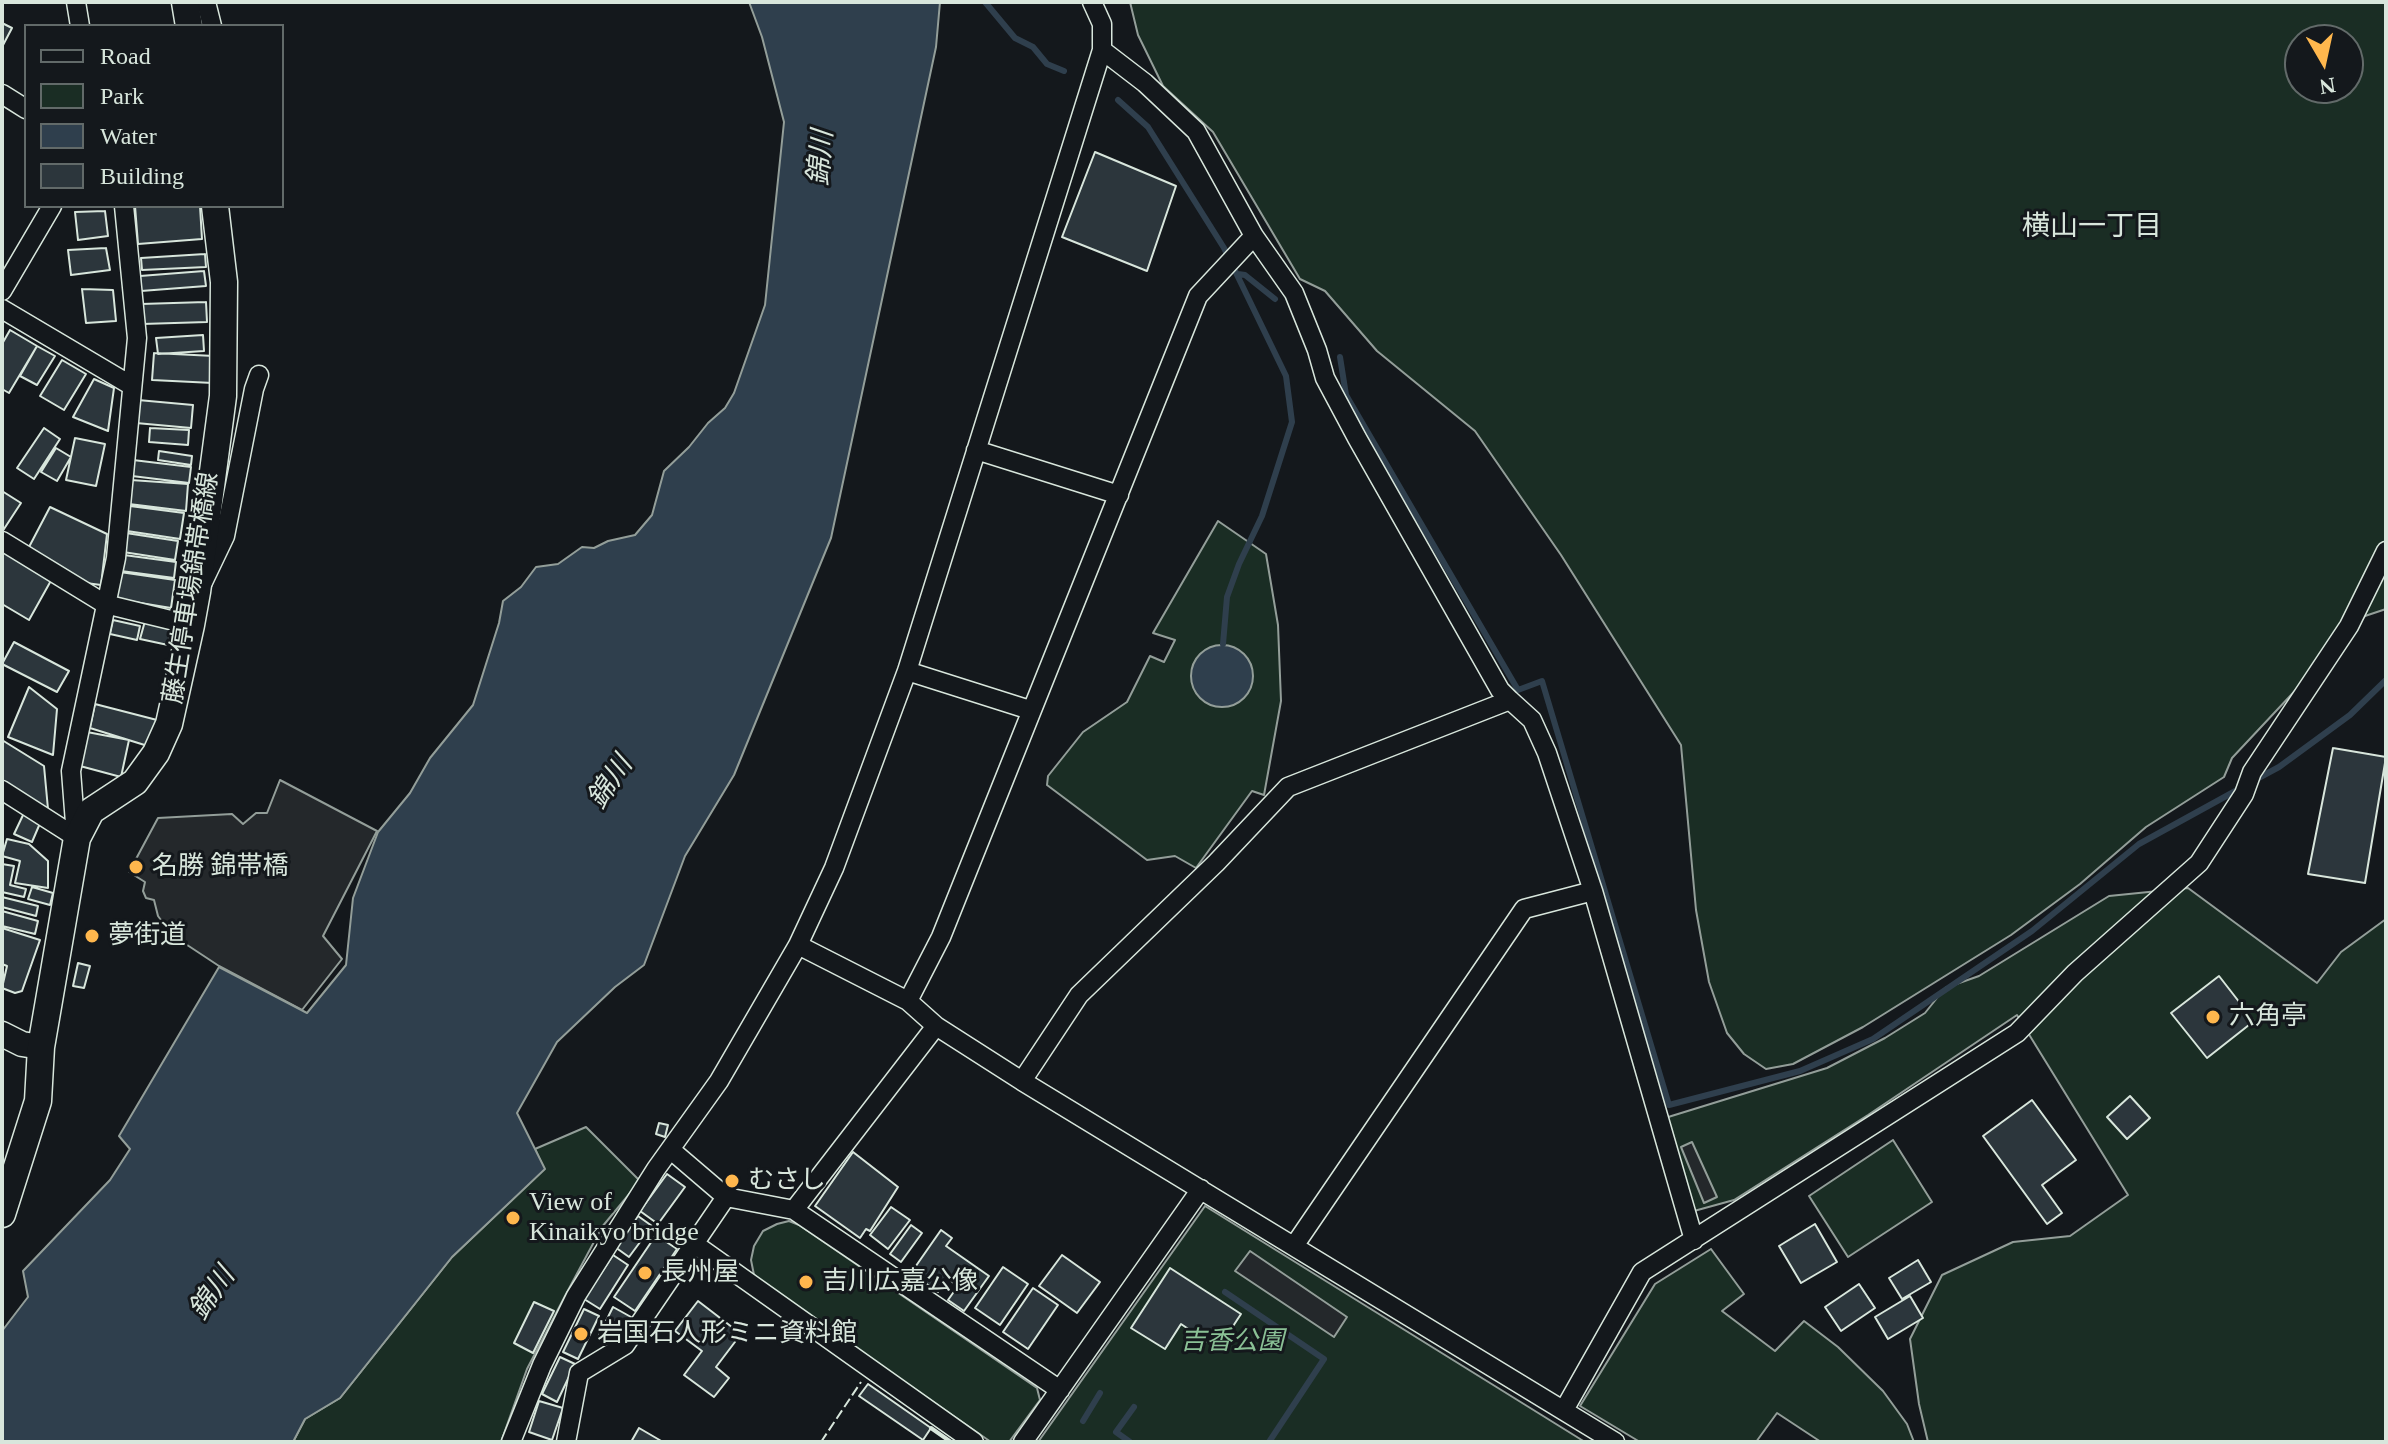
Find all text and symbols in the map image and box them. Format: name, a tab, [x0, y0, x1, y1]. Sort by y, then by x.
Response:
legend	[24, 24, 284, 208]
north arrow	[2284, 24, 2364, 104]
text: Road	[100, 43, 151, 69]
text: N	[2318, 73, 2337, 100]
text: Park	[100, 83, 144, 109]
text: Water	[100, 123, 157, 149]
water label: 錦川	[803, 129, 841, 187]
text: Building	[100, 163, 184, 189]
district label: 横山一丁目	[2022, 211, 2162, 245]
street label: 藤生停車場錦帯橋線	[158, 470, 226, 706]
water label: 錦川	[581, 750, 641, 816]
place label: 名勝 錦帯橋	[152, 851, 288, 883]
marker: 名勝 錦帯橋	[127, 858, 145, 876]
place label: 夢街道	[108, 920, 186, 952]
marker: 夢街道	[83, 927, 101, 945]
place label: 六角亭	[2229, 1001, 2307, 1033]
marker: 六角亭	[2204, 1008, 2222, 1026]
place label: むさし	[748, 1165, 826, 1197]
marker: むさし	[723, 1172, 741, 1190]
place label: View of Kinaikyo bridge	[529, 1187, 699, 1248]
marker: View of Kinaikyo bridge	[504, 1209, 522, 1227]
place label: 長州屋	[661, 1257, 739, 1289]
water label: 錦川	[183, 1261, 243, 1327]
marker: 長州屋	[636, 1264, 654, 1282]
place label: 吉川広嘉公像	[822, 1266, 978, 1298]
marker: 吉川広嘉公像	[797, 1273, 815, 1291]
place label: 岩国石人形ミニ資料館	[597, 1318, 857, 1350]
marker: 岩国石人形ミニ資料館	[572, 1325, 590, 1343]
park label: 吉香公園	[1180, 1326, 1284, 1358]

